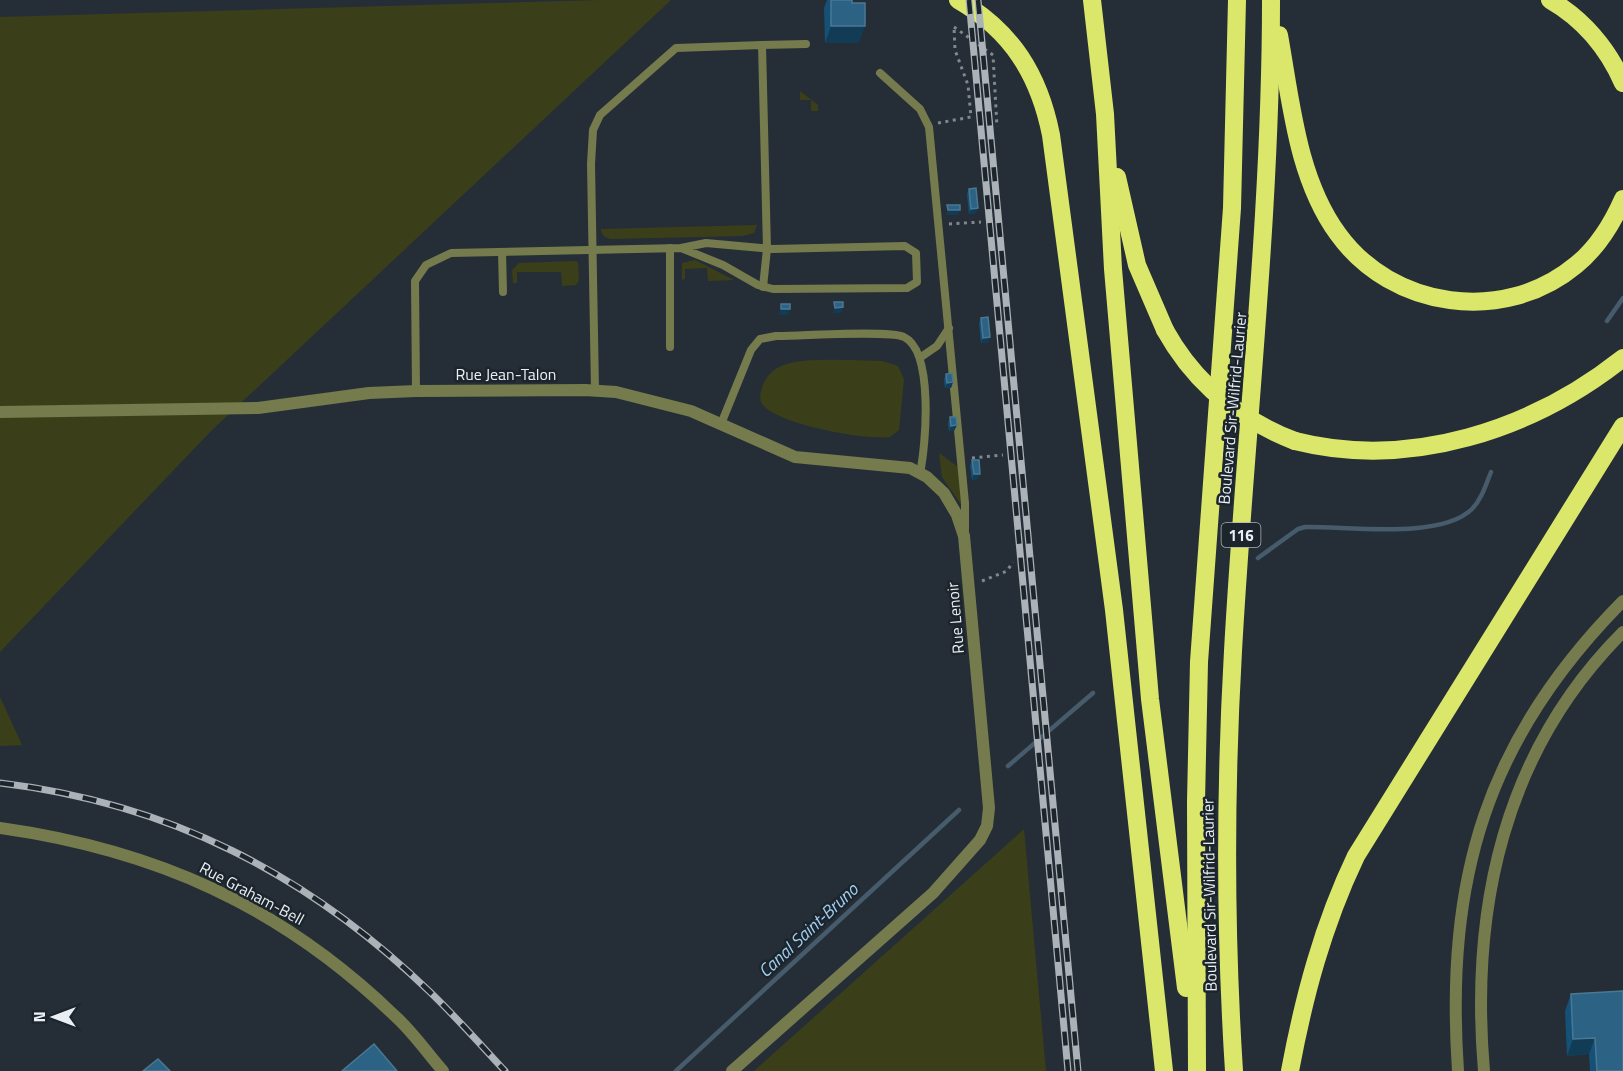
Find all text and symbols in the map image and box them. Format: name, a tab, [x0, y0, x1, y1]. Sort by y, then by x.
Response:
street label: Boulevard Sir-Wilfrid-Laurier	[1212, 310, 1252, 505]
street label: Rue Jean-Talon	[456, 362, 556, 386]
road number: 116	[1222, 523, 1260, 547]
street label: Rue Lenoir	[940, 581, 970, 655]
street label: Boulevard Sir-Wilfrid-Laurier	[1195, 798, 1223, 992]
street label: Rue Graham-Bell	[195, 855, 309, 931]
water label: Canal Saint-Bruno	[752, 876, 865, 984]
north arrow	[24, 987, 84, 1047]
text: N	[27, 1011, 51, 1023]

